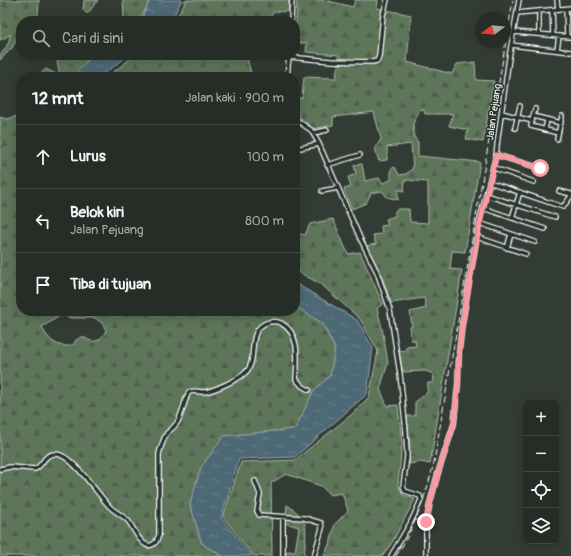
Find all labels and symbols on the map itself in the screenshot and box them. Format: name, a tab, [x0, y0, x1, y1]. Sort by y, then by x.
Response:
north arrow	[475, 12, 511, 48]
street label: Jalan Pejuang	[484, 83, 504, 141]
route start	[531, 159, 549, 177]
route end	[417, 513, 435, 531]

